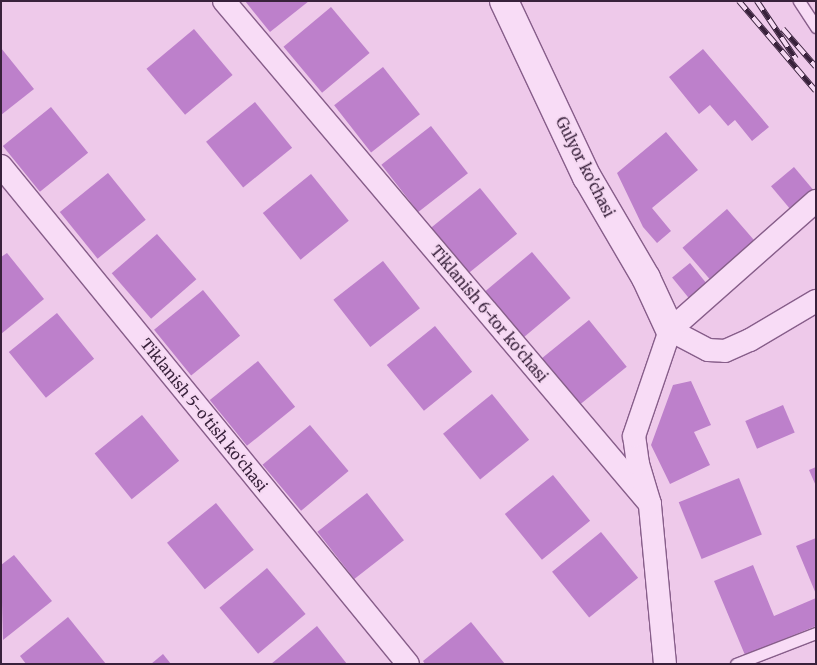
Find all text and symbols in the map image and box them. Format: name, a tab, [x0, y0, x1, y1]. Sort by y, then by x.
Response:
street label: Gulyor ko'chasi	[552, 114, 618, 220]
street label: Tiklanish 6-tor ko‘chasi	[427, 242, 551, 386]
street label: Tiklanish 5-o'tish ko‘chasi	[137, 335, 271, 495]

